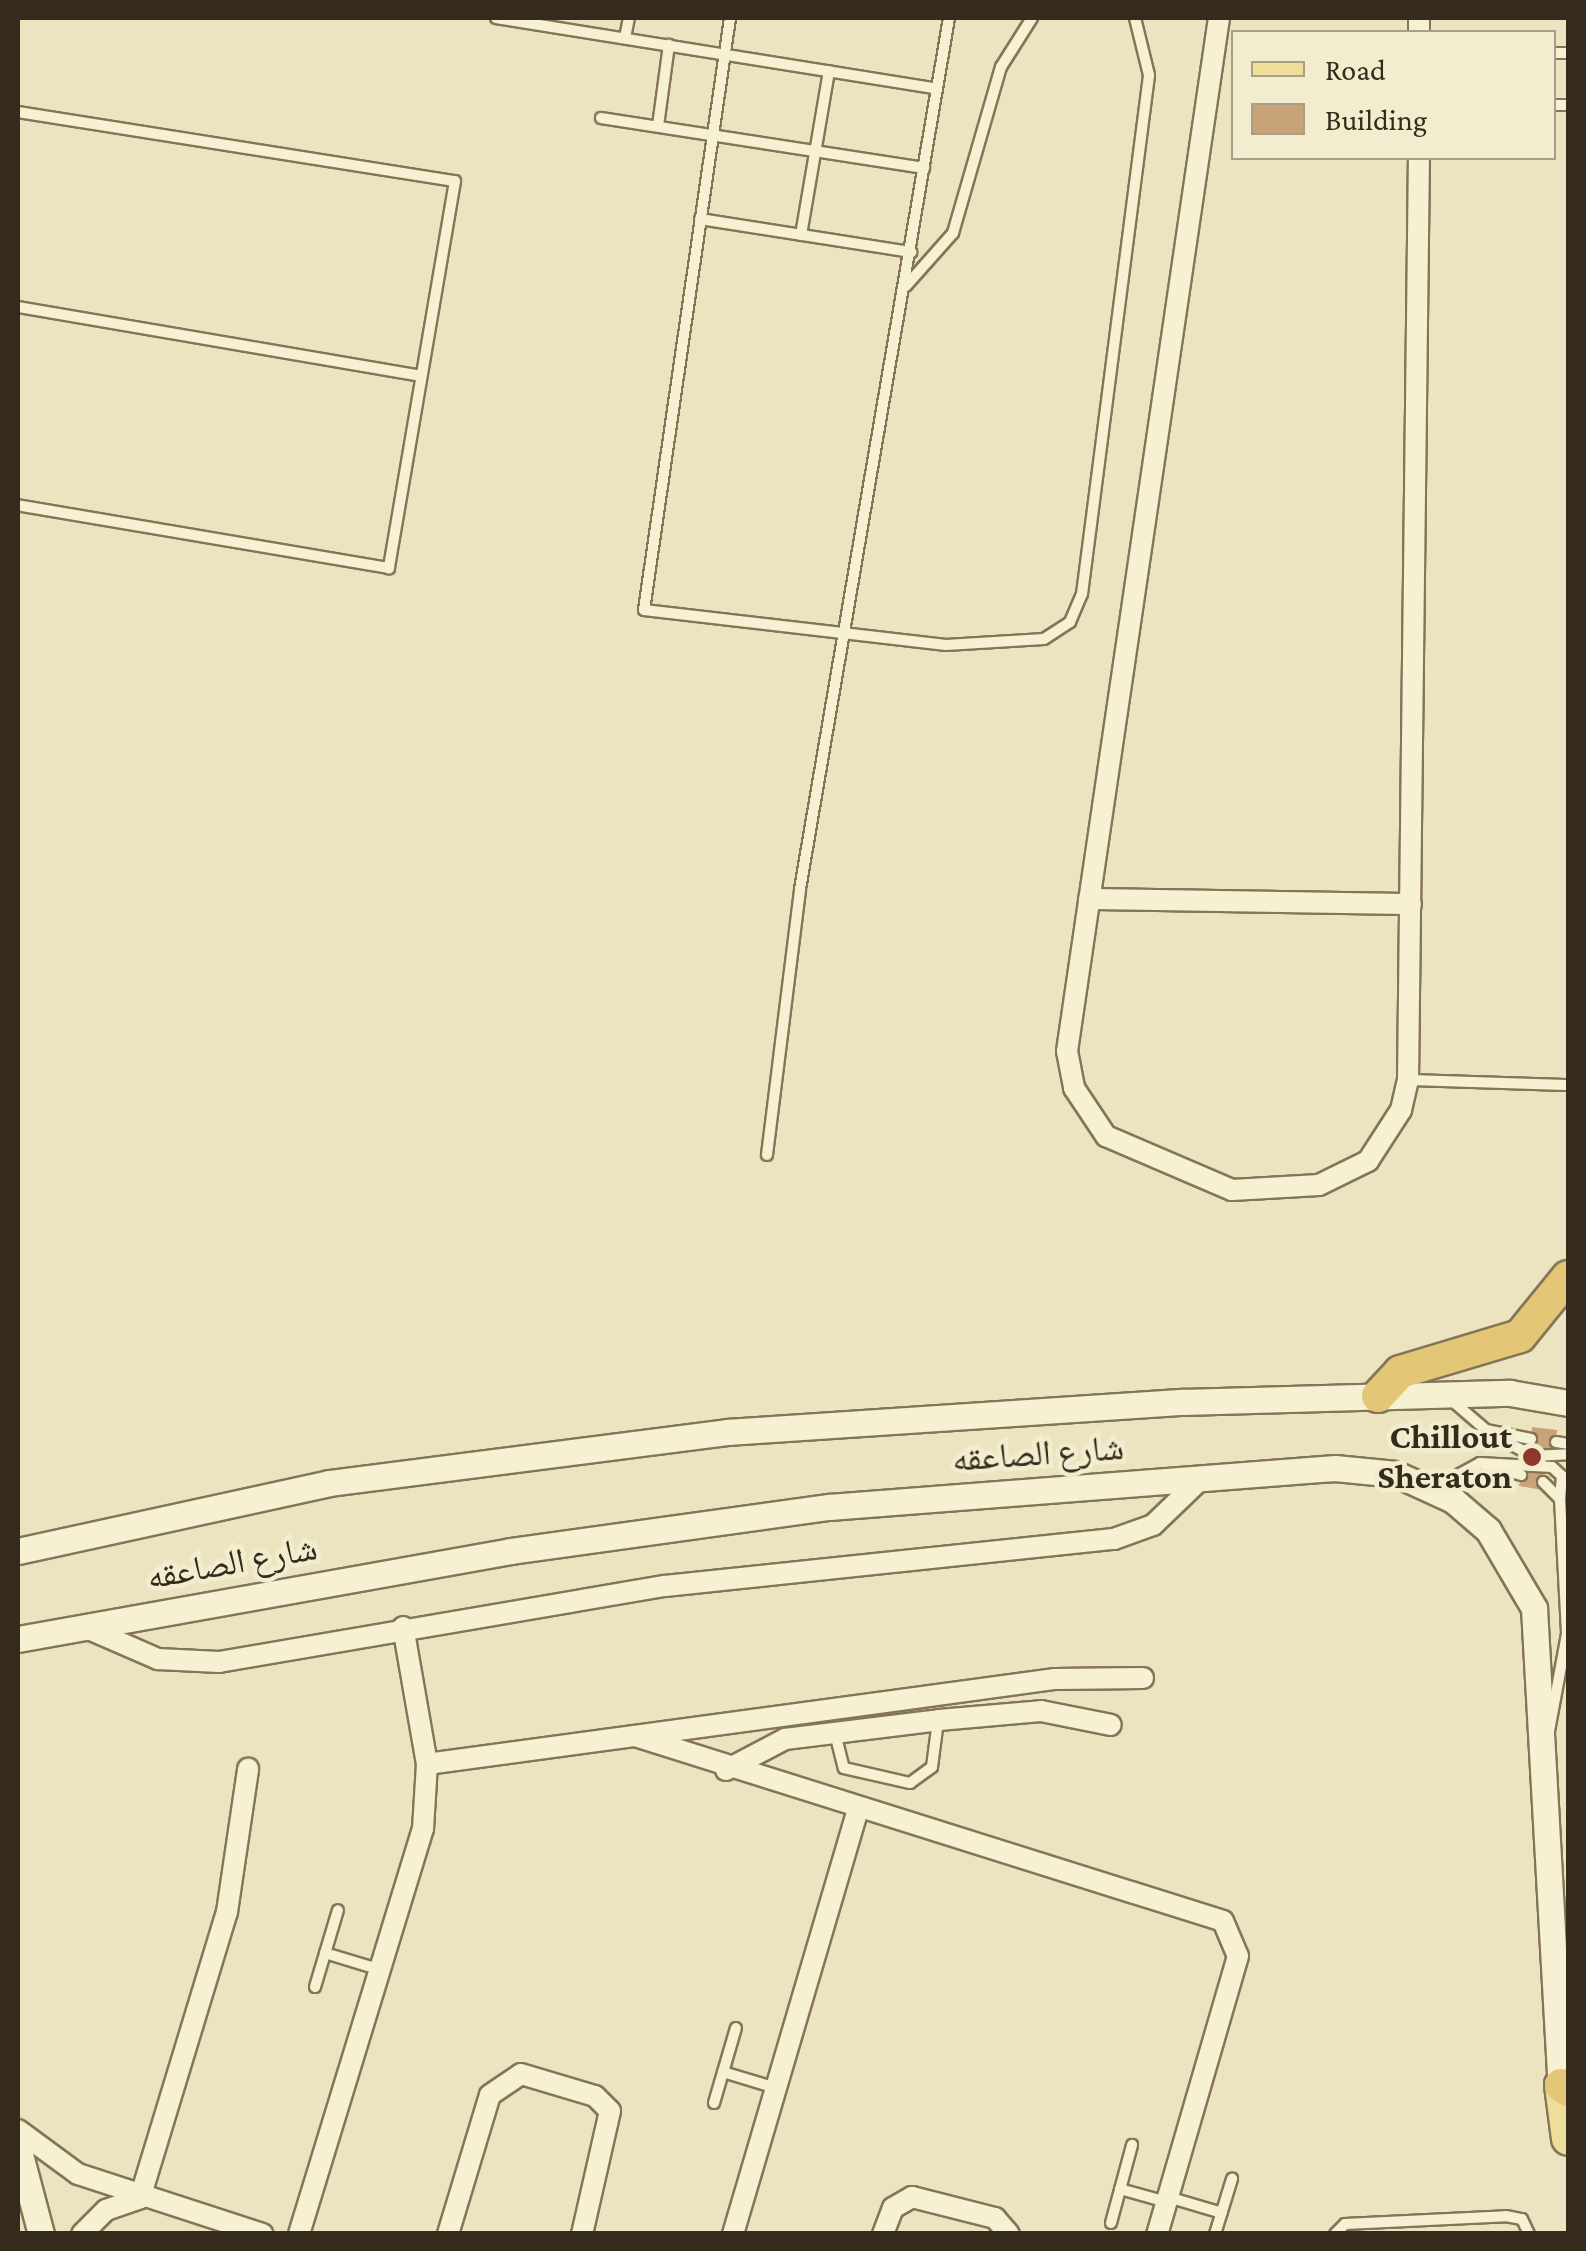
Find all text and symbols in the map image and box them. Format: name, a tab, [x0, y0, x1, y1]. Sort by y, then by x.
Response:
legend	[1231, 30, 1556, 160]
text: Road	[1325, 53, 1386, 86]
text: Building	[1325, 103, 1427, 136]
place label: Chillout Sheraton	[1377, 1416, 1512, 1498]
street label: شارع الصاعقه	[951, 1427, 1125, 1481]
marker: Chillout Sheraton	[1521, 1446, 1543, 1468]
street label: شارع الصاعقه	[144, 1527, 320, 1599]

